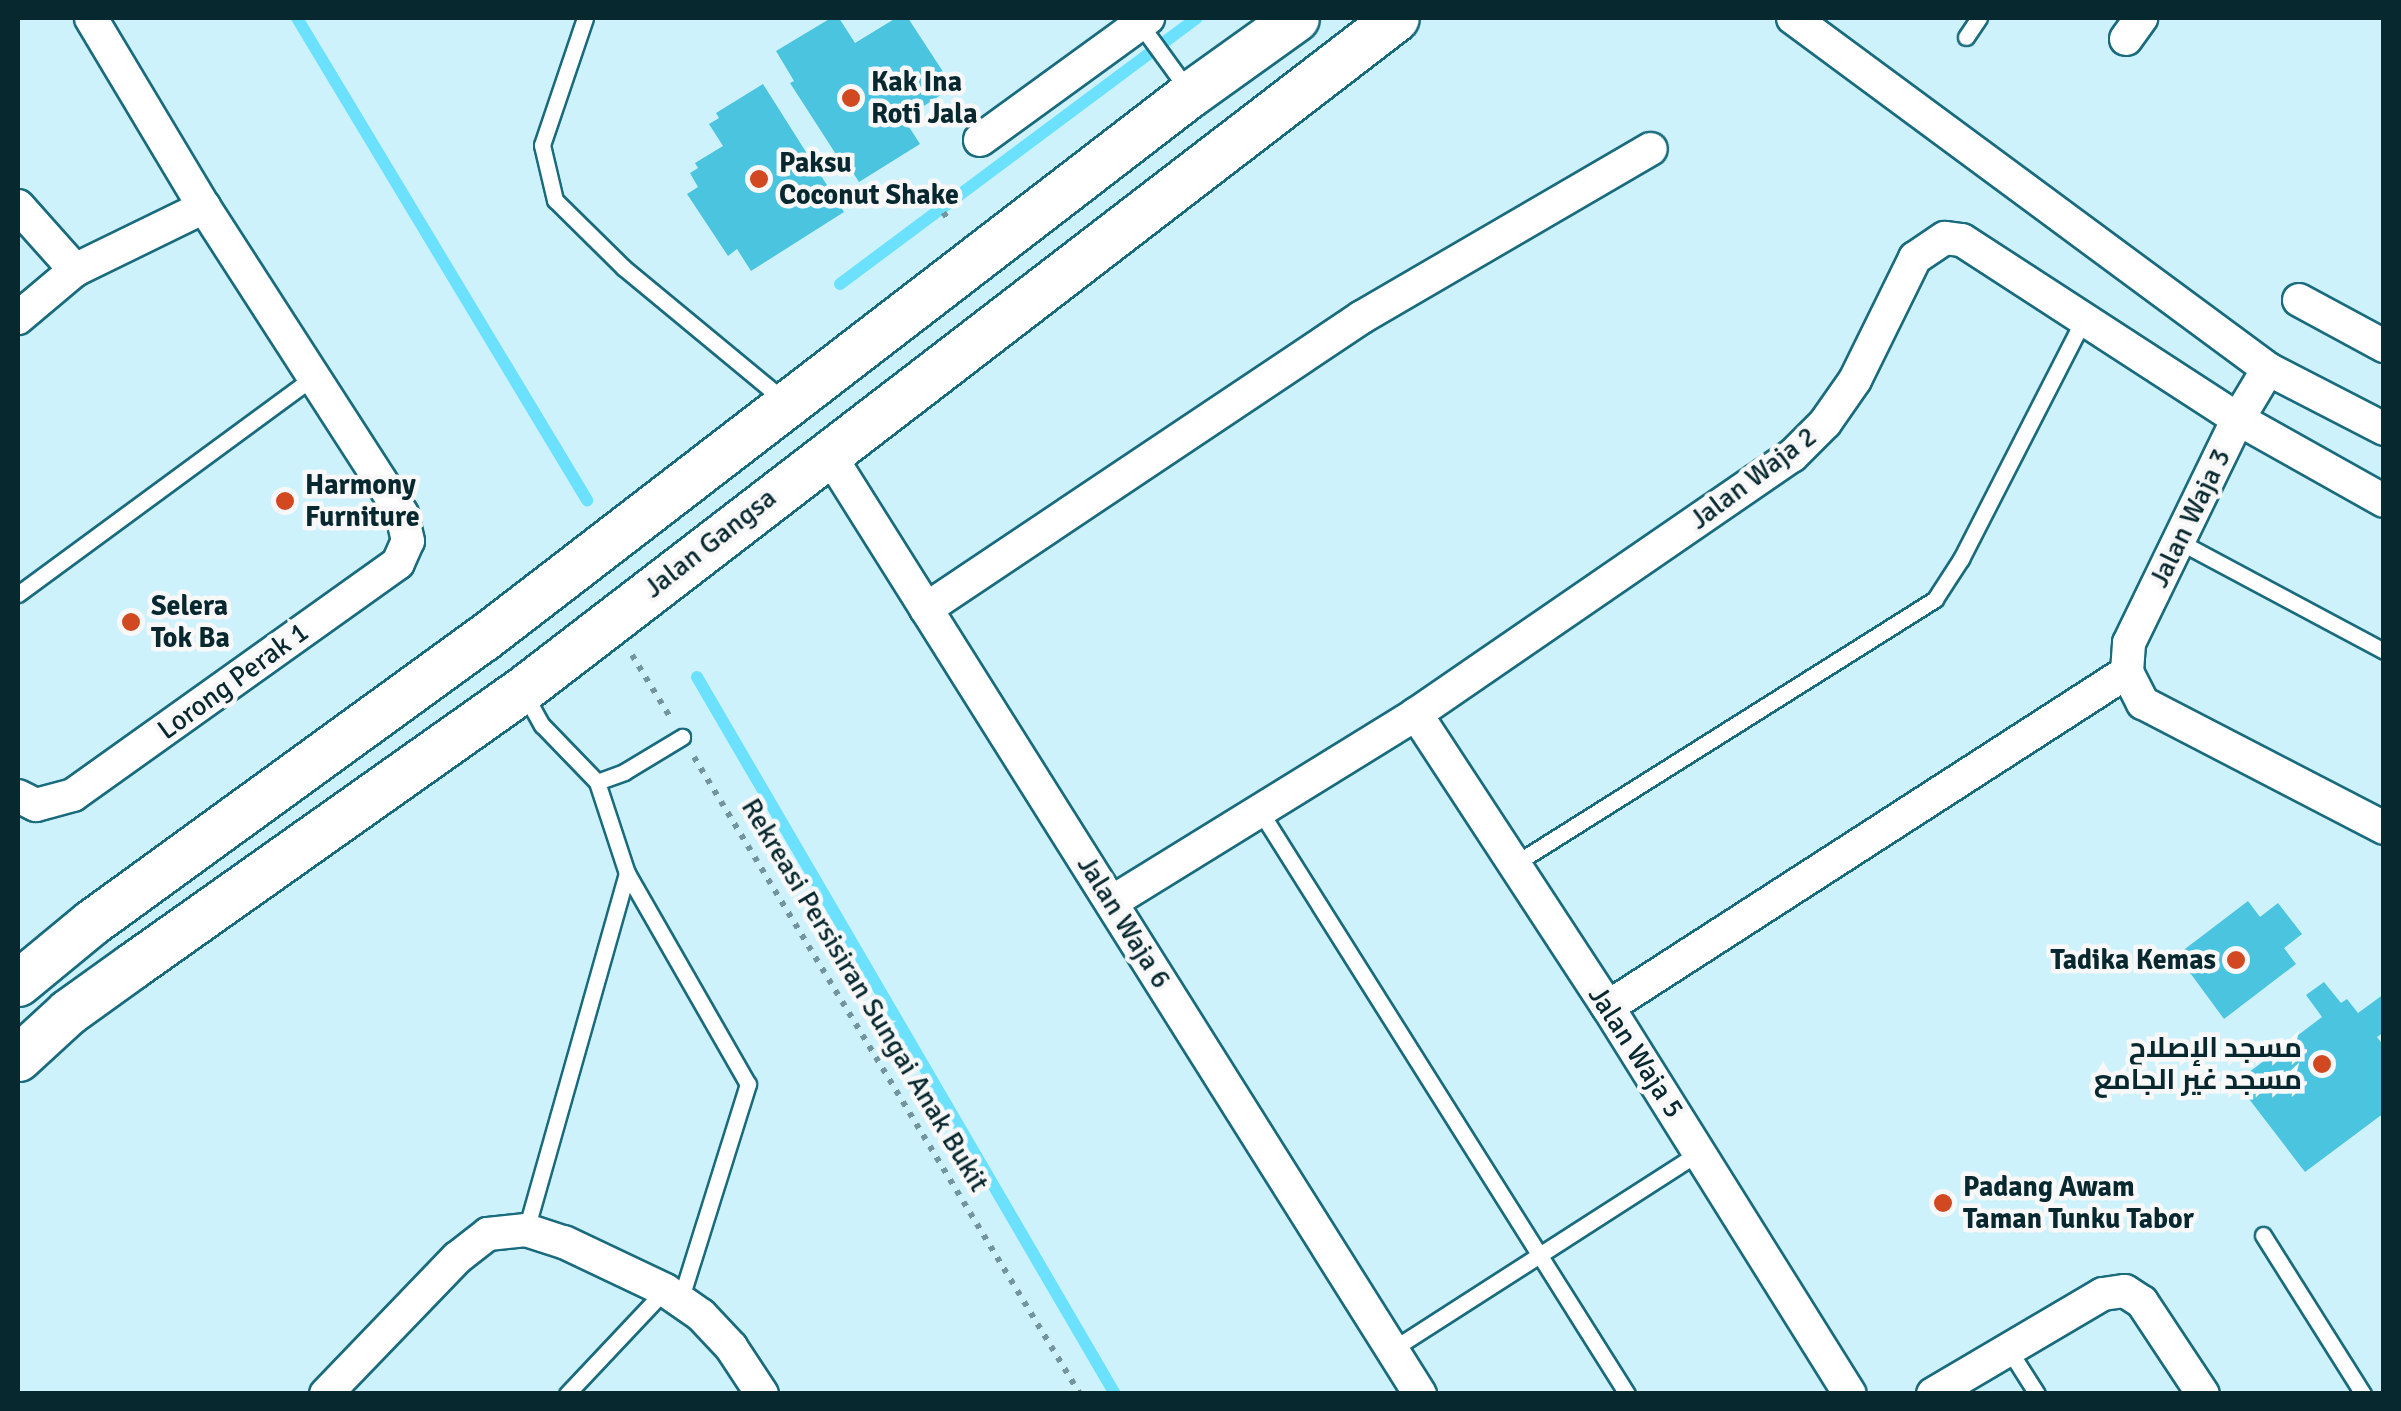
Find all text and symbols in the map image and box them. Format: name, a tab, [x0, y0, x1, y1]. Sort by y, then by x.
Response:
place label: Kak Ina Roti Jala	[871, 65, 978, 131]
marker: Kak Ina Roti Jala	[840, 87, 862, 109]
place label: Paksu Coconut Shake	[779, 146, 959, 212]
marker: Paksu Coconut Shake	[748, 168, 770, 190]
street label: Jalan Waja 2	[1683, 419, 1823, 537]
street label: Jalan Waja 3	[2142, 443, 2238, 593]
place label: Harmony Furniture	[305, 468, 420, 534]
street label: Jalan Gangsa	[637, 481, 783, 605]
marker: Harmony Furniture	[274, 490, 296, 512]
place label: Selera Tok Ba	[151, 589, 230, 655]
marker: Selera Tok Ba	[120, 611, 142, 633]
street label: Lorong Perak 1	[151, 615, 315, 747]
street label: Rekreasi Persisiran Sungai Anak Bukit	[734, 792, 996, 1198]
street label: Jalan Waja 6	[1070, 849, 1178, 995]
place label: Tadika Kemas	[2051, 943, 2216, 977]
marker: Tadika Kemas	[2225, 949, 2247, 971]
street label: Jalan Waja 5	[1581, 980, 1691, 1124]
place label: مسجد الإصلاح مسجد غير الجامع	[2094, 1031, 2302, 1097]
marker: مسجد الإصلاح مسجد غير الجامع	[2311, 1053, 2333, 1075]
place label: Padang Awam Taman Tunku Tabor	[1963, 1170, 2194, 1236]
marker: Padang Awam Taman Tunku Tabor	[1932, 1192, 1954, 1214]

